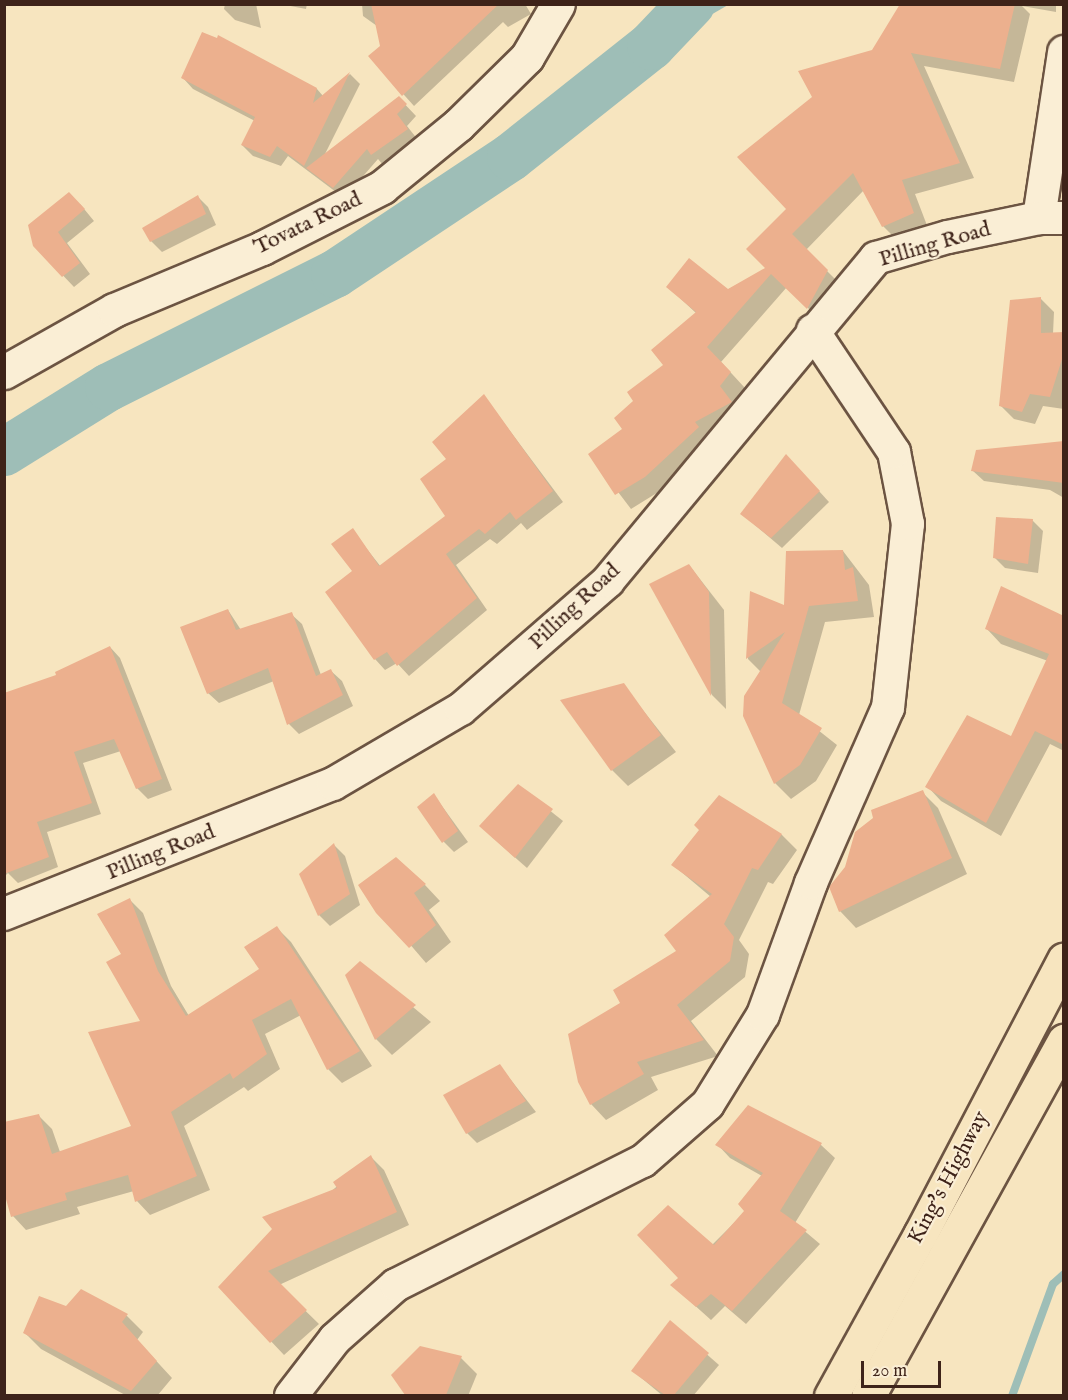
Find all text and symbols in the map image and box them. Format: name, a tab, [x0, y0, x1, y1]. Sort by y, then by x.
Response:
street label: Tovata Road	[250, 187, 366, 261]
street label: Pilling Road	[876, 216, 994, 274]
street label: Pilling Road	[524, 558, 626, 656]
street label: Pilling Road	[103, 819, 219, 887]
street label: King's Highway	[903, 1107, 995, 1249]
scale bar	[864, 1349, 944, 1387]
text: 20 m	[872, 1360, 907, 1383]

